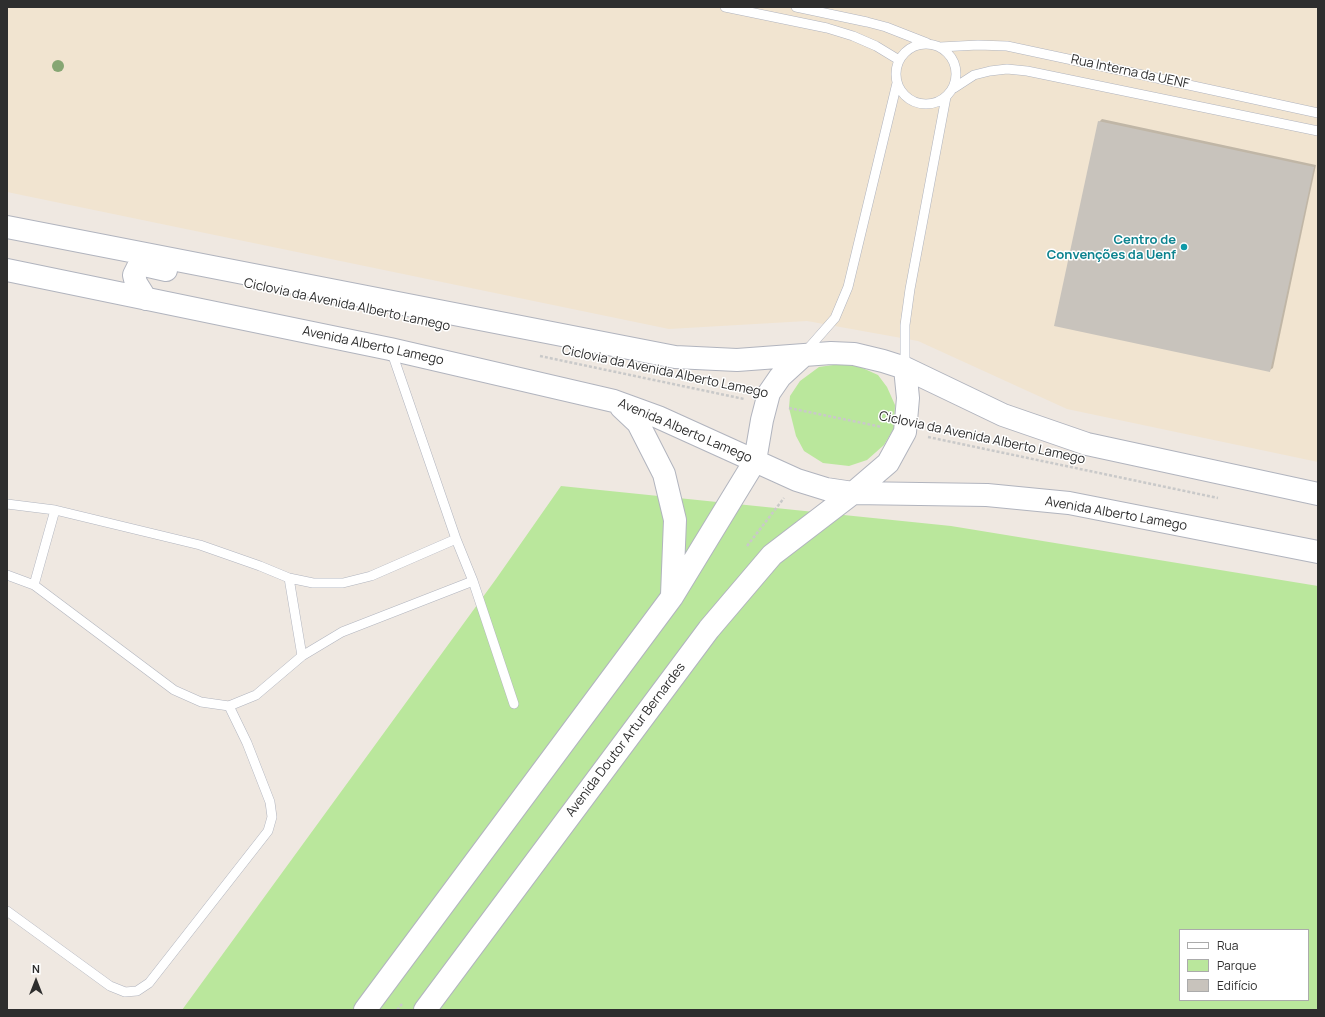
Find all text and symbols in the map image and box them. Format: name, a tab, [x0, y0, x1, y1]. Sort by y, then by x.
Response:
street label: Rua Interna da UENF	[1069, 52, 1191, 92]
place label: Centro de Convenções da Uenf	[1047, 232, 1176, 263]
marker: Centro de Convenções da Uenf	[1179, 242, 1189, 252]
street label: Ciclovia da Avenida Alberto Lamego	[242, 275, 452, 335]
street label: Avenida Alberto Lamego	[301, 323, 445, 369]
street label: Ciclovia da Avenida Alberto Lamego	[560, 342, 770, 402]
street label: Avenida Alberto Lamego	[616, 396, 754, 466]
street label: Ciclovia da Avenida Alberto Lamego	[877, 408, 1087, 468]
street label: Avenida Alberto Lamego	[1044, 494, 1188, 534]
street label: Avenida Doutor Artur Bernardes	[563, 660, 689, 820]
legend	[1179, 929, 1309, 1001]
text: Rua	[1217, 937, 1238, 954]
text: Parque	[1217, 957, 1256, 974]
north arrow	[16, 961, 56, 1001]
text: N	[32, 961, 40, 976]
text: Edifício	[1217, 977, 1257, 994]

